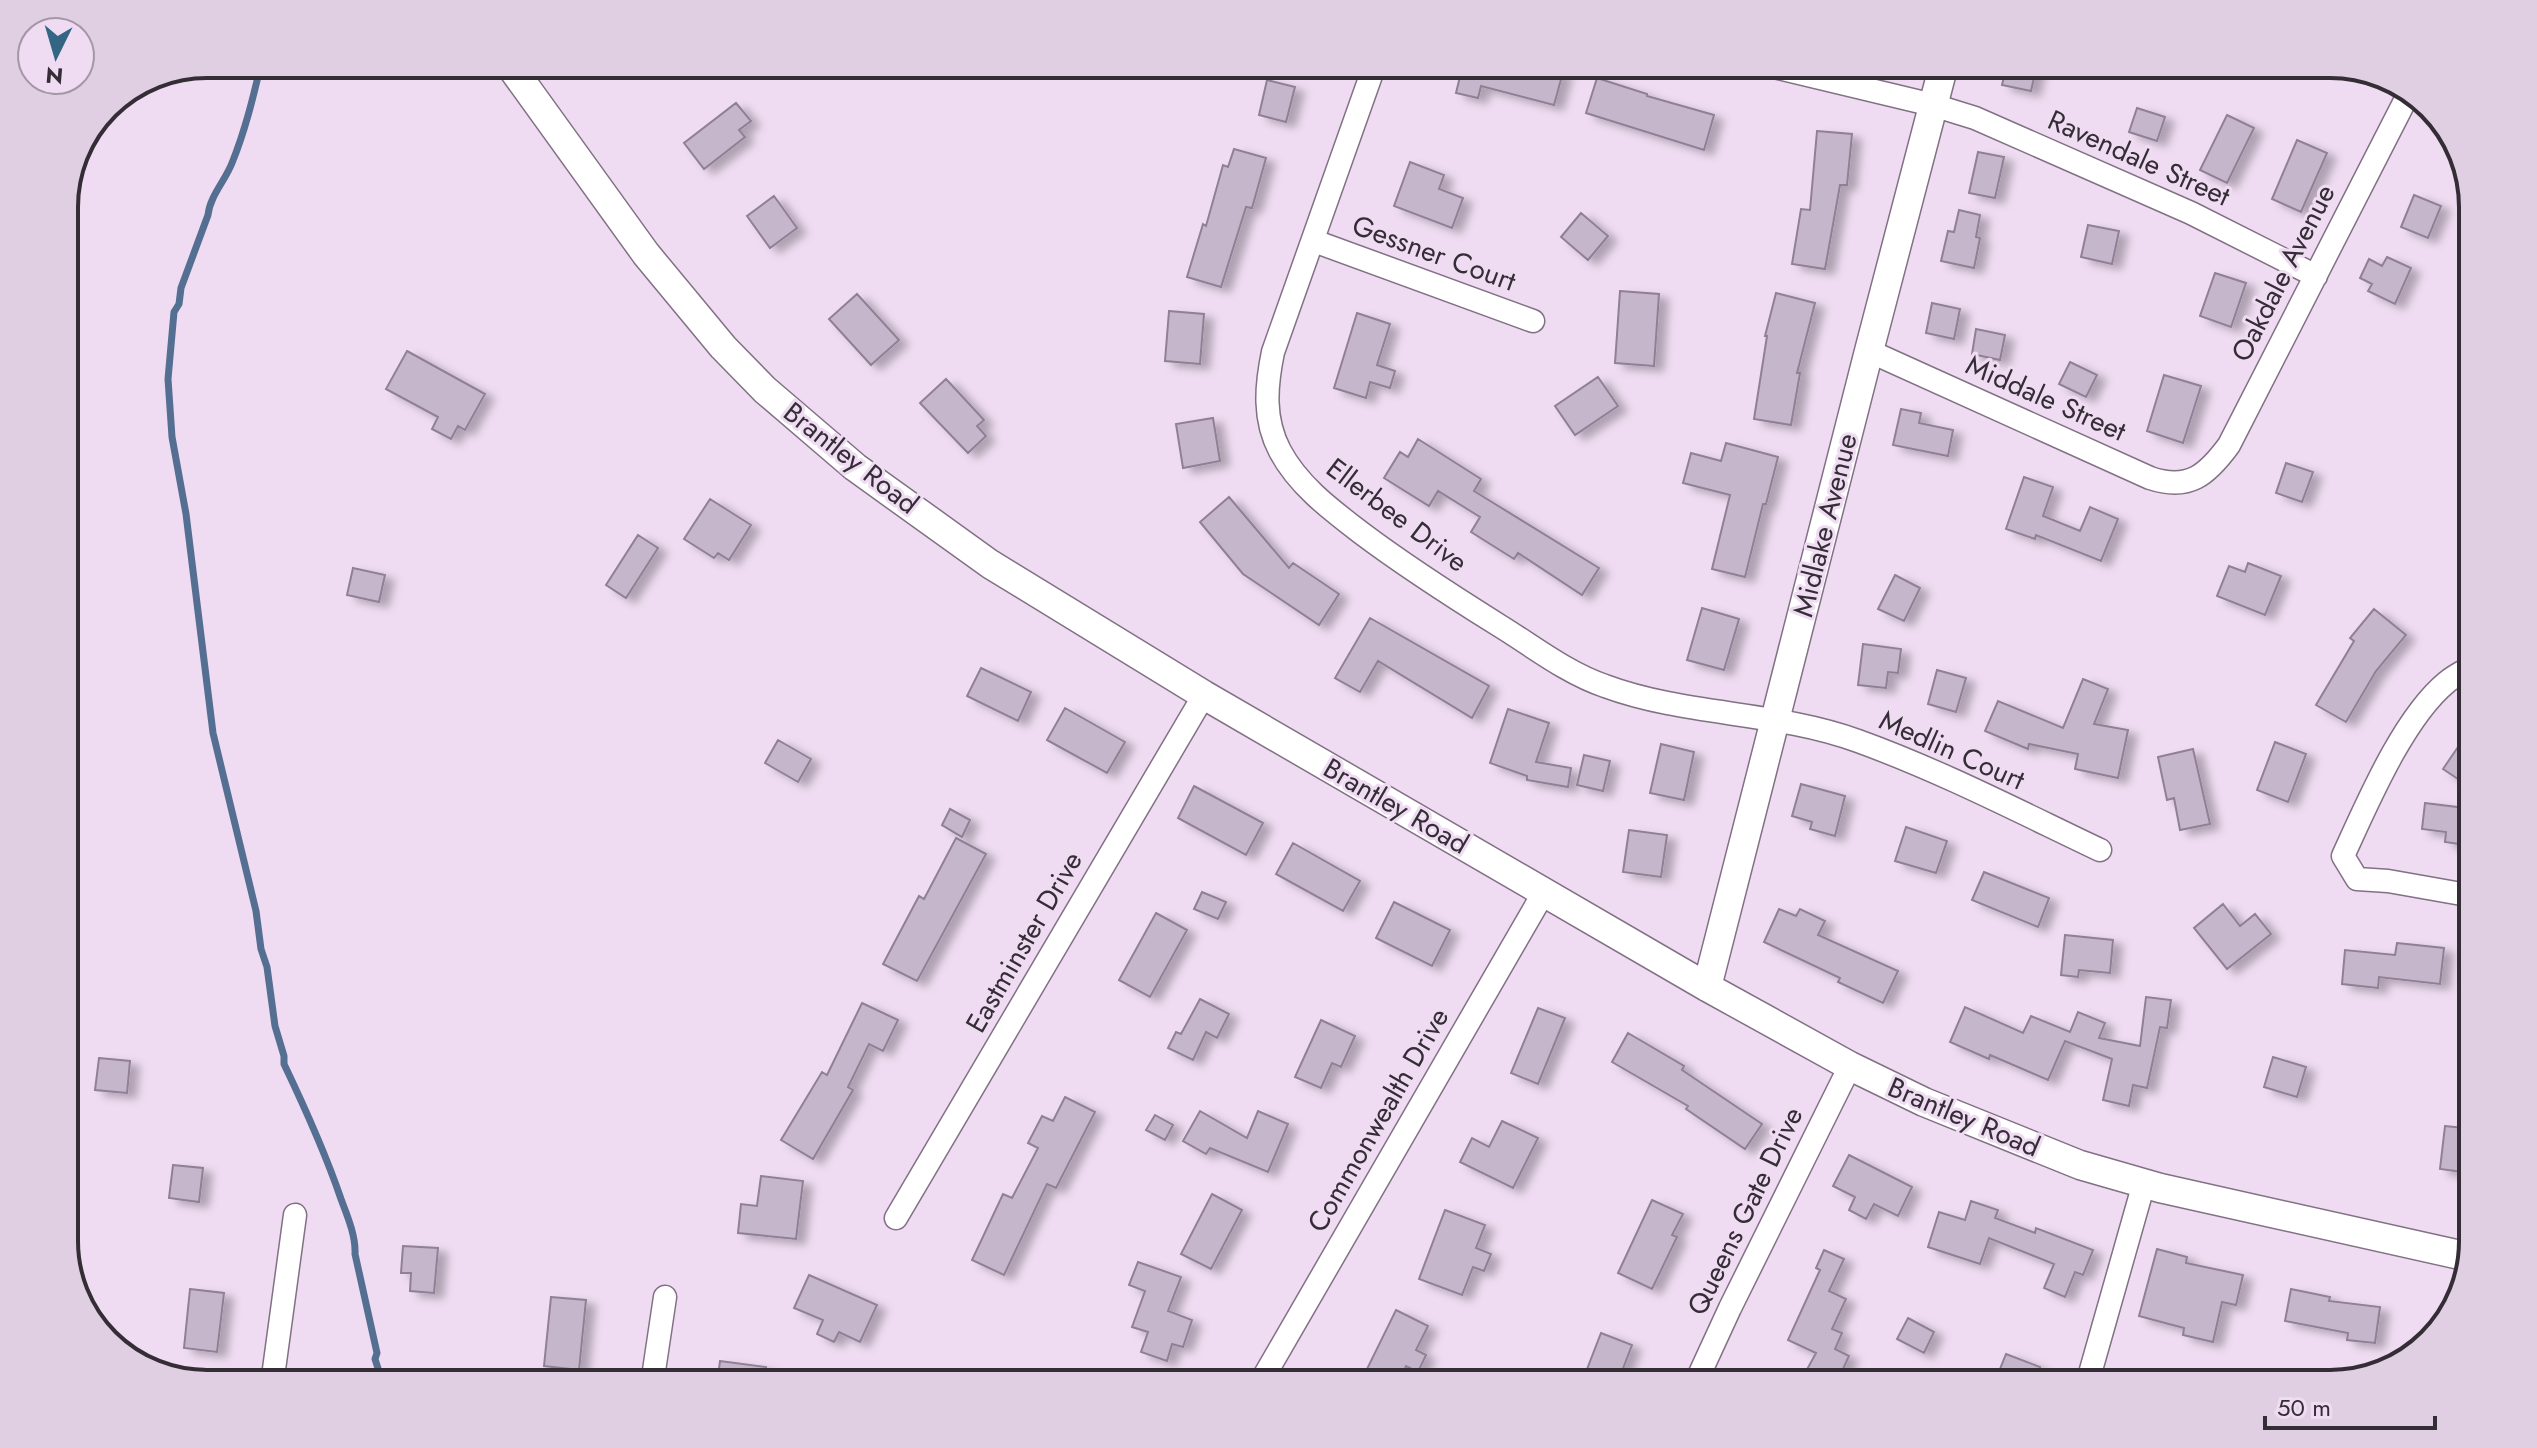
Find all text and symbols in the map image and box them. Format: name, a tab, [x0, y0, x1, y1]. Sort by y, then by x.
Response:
north arrow	[16, 16, 96, 96]
text: N	[44, 59, 64, 93]
street label: Ravendale Street	[2041, 100, 2237, 217]
street label: Oakdale Avenue	[2221, 177, 2345, 369]
street label: Gessner Court	[1346, 204, 1522, 302]
street label: Middale Street	[1959, 344, 2133, 452]
street label: Brantley Road	[775, 392, 927, 524]
street label: Midlake Avenue	[1782, 429, 1868, 621]
street label: Ellerbee Drive	[1318, 448, 1476, 582]
street label: Medlin Court	[1873, 700, 2032, 800]
street label: Brantley Road	[1316, 748, 1476, 864]
street label: Eastminster Drive	[955, 844, 1093, 1040]
street label: Commonwealth Drive	[1297, 1000, 1459, 1240]
street label: Brantley Road	[1882, 1067, 2046, 1167]
street label: Queens Gate Drive	[1677, 1100, 1813, 1322]
scale bar	[2265, 1380, 2435, 1430]
text: 50 m	[2277, 1390, 2331, 1425]

